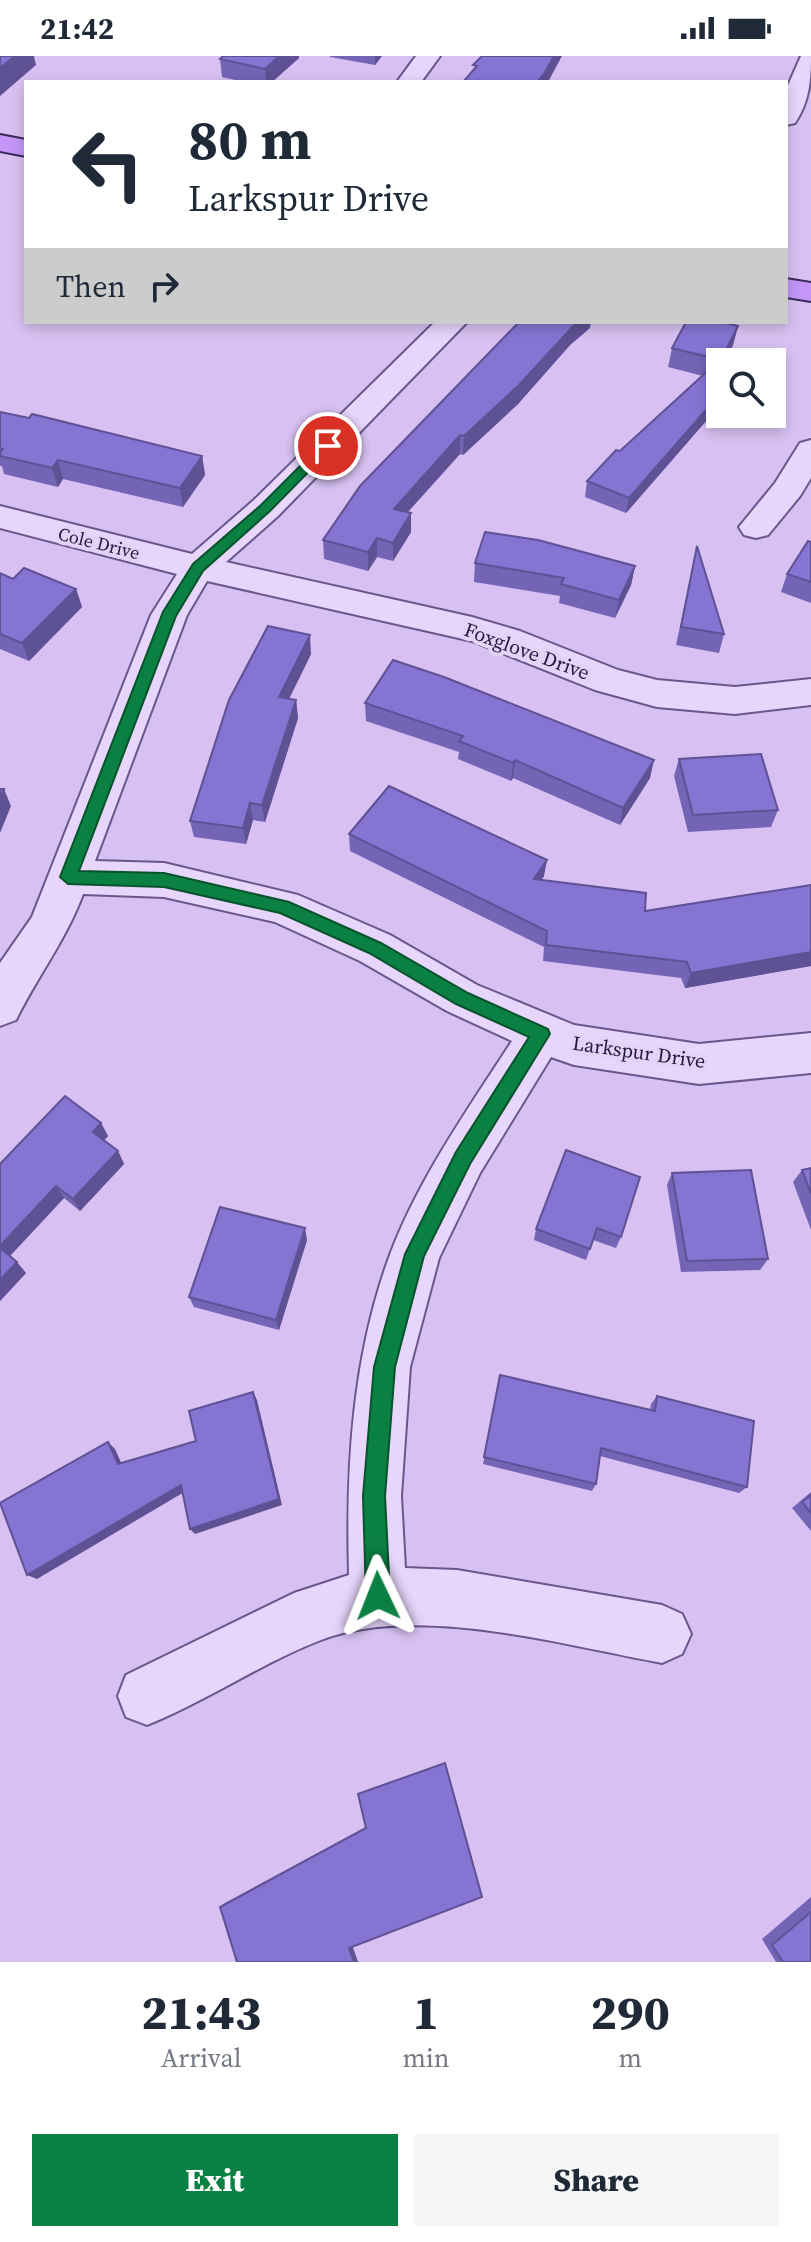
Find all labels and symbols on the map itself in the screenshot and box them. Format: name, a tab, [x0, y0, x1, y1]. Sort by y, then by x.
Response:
pin	[294, 412, 362, 480]
street label: Cole Drive	[56, 521, 142, 565]
street label: Foxglove Drive	[460, 615, 594, 687]
street label: Larkspur Drive	[571, 1029, 707, 1075]
position arrow	[336, 1554, 420, 1638]

